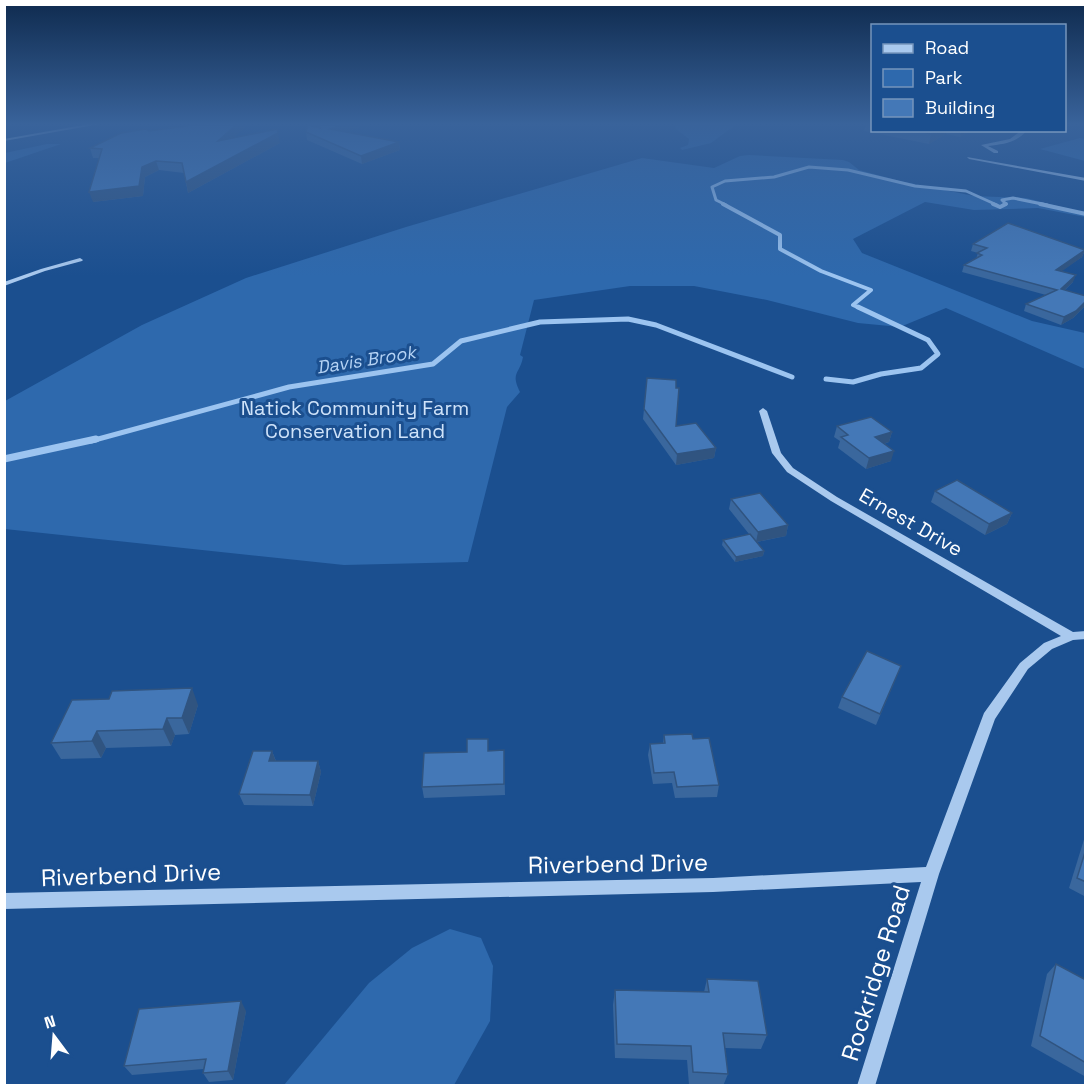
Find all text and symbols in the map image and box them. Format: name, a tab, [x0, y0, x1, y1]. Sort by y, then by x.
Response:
legend	[871, 24, 1066, 132]
text: Road	[925, 36, 969, 59]
text: Park	[925, 66, 963, 89]
text: Building	[925, 96, 995, 119]
water label: Davis Brook	[315, 340, 420, 379]
park label: Natick Community Farm Conservation Land	[241, 395, 469, 444]
street label: Ernest Drive	[855, 482, 967, 562]
street label: Riverbend Drive	[528, 846, 708, 881]
street label: Riverbend Drive	[40, 856, 222, 893]
street label: Rockridge Road	[834, 881, 917, 1065]
north arrow	[24, 1006, 84, 1066]
text: N	[42, 1010, 58, 1034]

